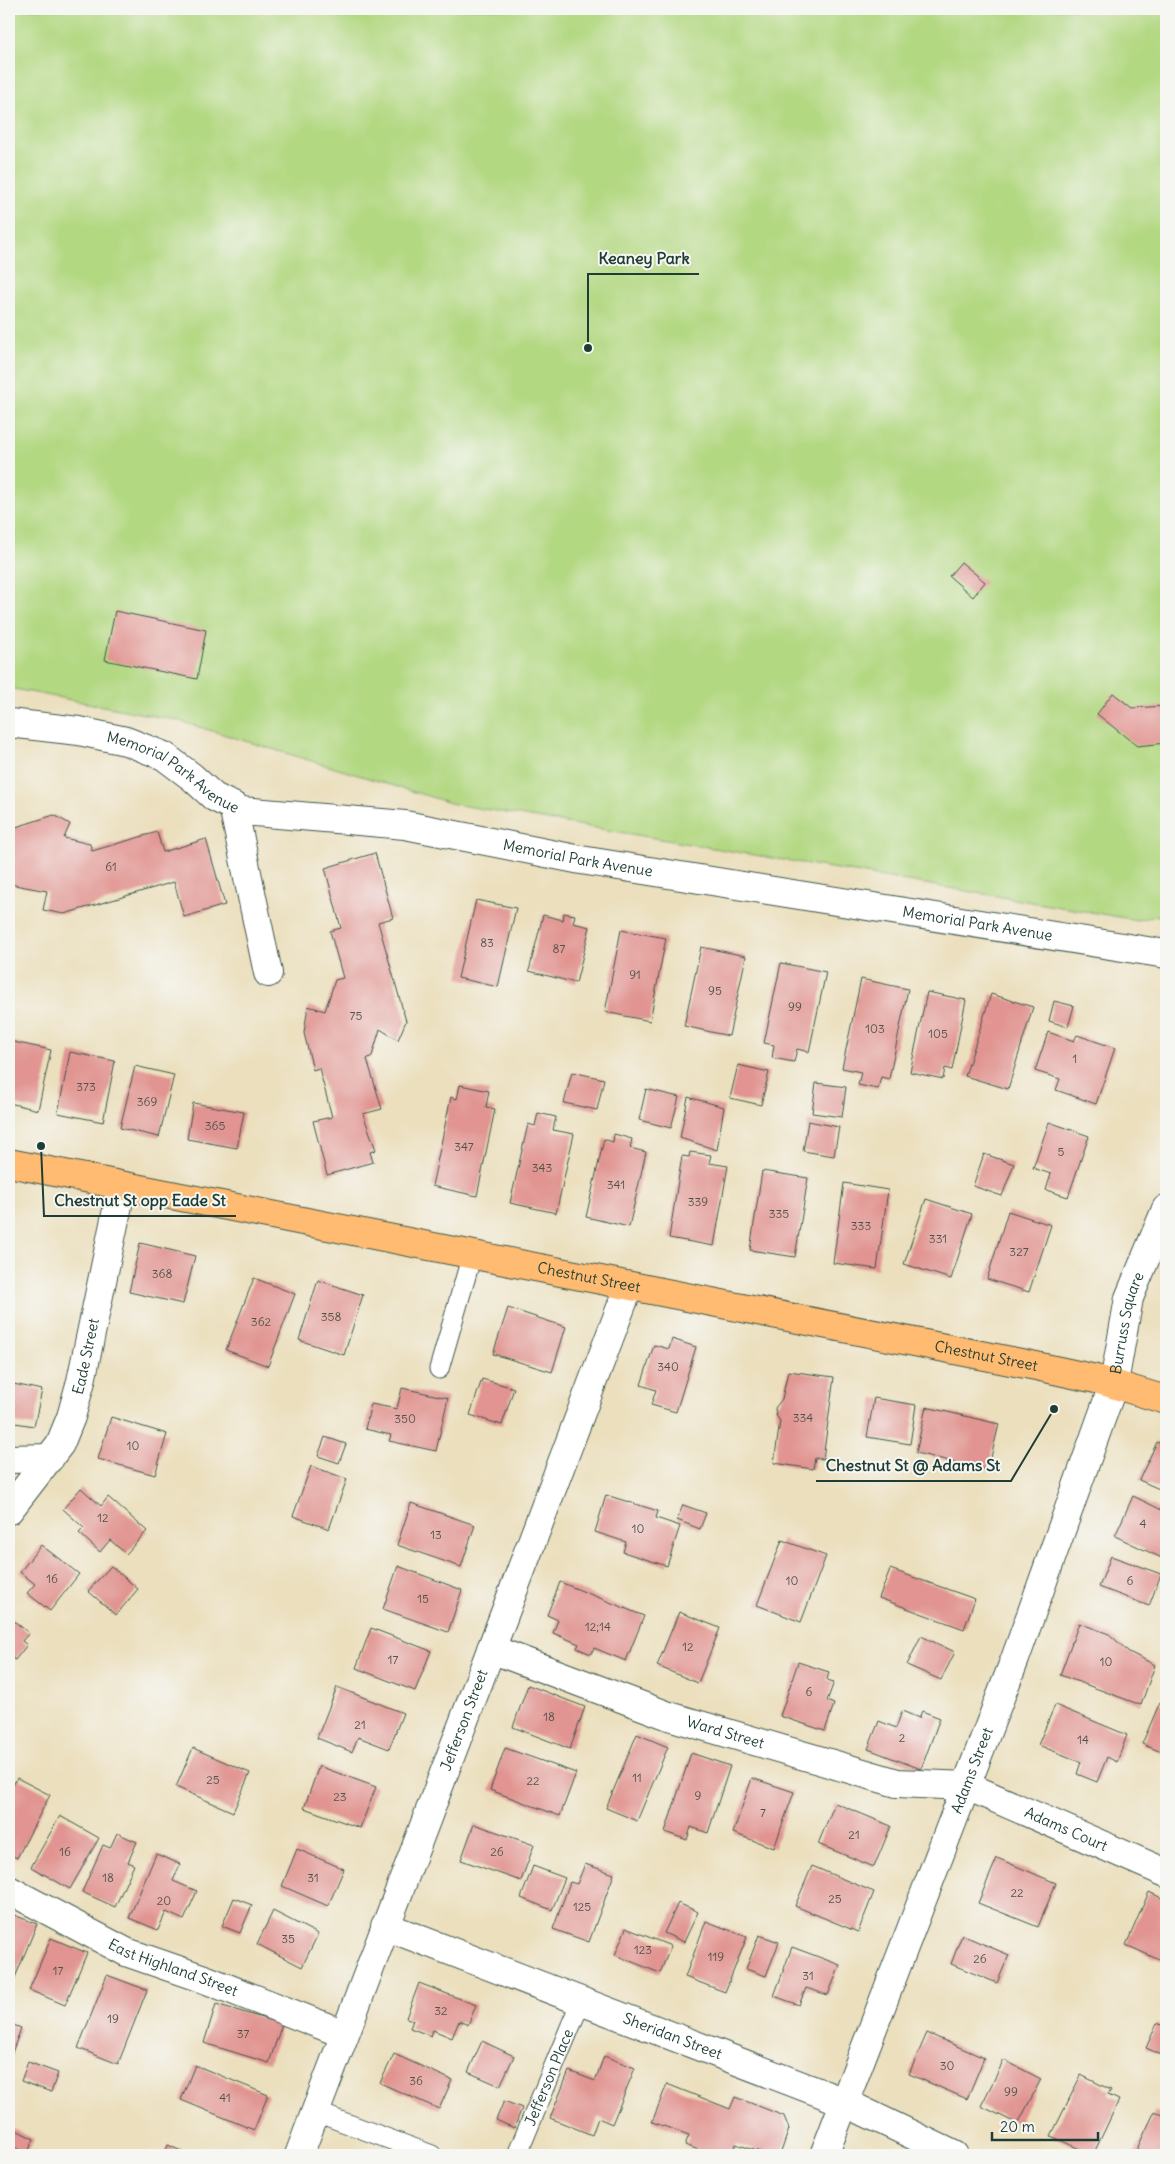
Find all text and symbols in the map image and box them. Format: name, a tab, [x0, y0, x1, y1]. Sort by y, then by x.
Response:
callout: Keaney Park	[588, 243, 699, 274]
text: Keaney Park	[598, 248, 690, 269]
street label: Memorial Park Avenue	[105, 727, 242, 817]
street label: Memorial Park Avenue	[501, 835, 654, 880]
house number: 61	[105, 859, 117, 874]
street label: Memorial Park Avenue	[901, 902, 1054, 945]
house number: 83	[480, 935, 494, 950]
house number: 87	[553, 941, 566, 956]
house number: 91	[629, 967, 641, 982]
house number: 95	[708, 983, 722, 998]
house number: 99	[788, 999, 802, 1014]
house number: 75	[350, 1008, 362, 1023]
house number: 103	[865, 1021, 885, 1036]
house number: 105	[928, 1026, 948, 1041]
house number: 1	[1073, 1051, 1077, 1066]
house number: 373	[76, 1079, 96, 1094]
house number: 369	[137, 1094, 157, 1109]
house number: 365	[205, 1118, 225, 1133]
house number: 347	[454, 1139, 474, 1154]
house number: 5	[1058, 1144, 1065, 1159]
house number: 343	[532, 1160, 552, 1175]
house number: 341	[607, 1177, 625, 1192]
callout: Chestnut St opp Eade St	[44, 1185, 236, 1216]
text: Chestnut St opp Eade St	[54, 1190, 226, 1211]
house number: 339	[688, 1194, 708, 1209]
house number: 335	[769, 1206, 789, 1221]
house number: 333	[851, 1218, 871, 1233]
house number: 331	[929, 1231, 947, 1246]
house number: 327	[1009, 1244, 1029, 1259]
street label: Chestnut Street	[536, 1258, 642, 1297]
house number: 368	[152, 1266, 172, 1281]
street label: Burruss Square	[1106, 1269, 1148, 1376]
house number: 358	[321, 1309, 341, 1324]
house number: 362	[251, 1314, 272, 1329]
street label: Eade Street	[68, 1316, 103, 1397]
street label: Chestnut Street	[933, 1336, 1039, 1375]
house number: 340	[657, 1359, 679, 1374]
house number: 334	[793, 1410, 813, 1425]
house number: 350	[394, 1411, 416, 1426]
house number: 10	[127, 1438, 139, 1453]
callout: Chestnut St @ Adams St	[816, 1450, 1011, 1481]
text: Chestnut St @ Adams St	[826, 1455, 1001, 1476]
house number: 12	[97, 1510, 109, 1525]
house number: 4	[1140, 1516, 1147, 1531]
house number: 10	[632, 1521, 644, 1536]
house number: 13	[430, 1527, 442, 1542]
house number: 16	[46, 1571, 58, 1586]
house number: 10	[786, 1573, 798, 1588]
house number: 6	[1127, 1573, 1134, 1588]
house number: 15	[417, 1591, 429, 1606]
house number: 12;14	[585, 1619, 611, 1634]
house number: 12	[682, 1639, 694, 1654]
house number: 17	[388, 1652, 398, 1667]
house number: 10	[1100, 1654, 1112, 1669]
street label: Jefferson Street	[436, 1667, 491, 1773]
house number: 6	[806, 1684, 813, 1699]
house number: 18	[543, 1709, 555, 1724]
street label: Ward Street	[684, 1712, 767, 1753]
house number: 21	[354, 1717, 366, 1732]
street label: Adams Street	[946, 1725, 997, 1816]
house number: 2	[899, 1730, 906, 1745]
house number: 14	[1077, 1732, 1089, 1747]
house number: 11	[632, 1770, 642, 1785]
house number: 25	[206, 1772, 220, 1787]
house number: 22	[526, 1773, 540, 1788]
house number: 9	[695, 1788, 702, 1803]
house number: 23	[333, 1789, 347, 1804]
street label: Adams Court	[1022, 1802, 1111, 1855]
house number: 7	[760, 1805, 766, 1820]
house number: 21	[848, 1827, 860, 1842]
house number: 16	[59, 1844, 71, 1859]
house number: 26	[490, 1844, 504, 1859]
house number: 18	[102, 1870, 114, 1885]
house number: 31	[307, 1870, 319, 1885]
house number: 22	[1010, 1885, 1024, 1900]
house number: 25	[828, 1891, 842, 1906]
house number: 20	[157, 1893, 171, 1908]
house number: 125	[573, 1899, 591, 1914]
house number: 35	[281, 1931, 295, 1946]
street label: East Highland Street	[105, 1934, 241, 2000]
house number: 123	[634, 1942, 652, 1957]
house number: 119	[708, 1949, 724, 1964]
house number: 26	[973, 1951, 987, 1966]
house number: 17	[53, 1963, 63, 1978]
house number: 31	[802, 1968, 814, 1983]
house number: 32	[434, 2003, 448, 2018]
street label: Sheridan Street	[621, 2008, 725, 2063]
house number: 19	[107, 2011, 119, 2026]
house number: 37	[237, 2026, 249, 2041]
street label: Jefferson Place	[520, 2026, 577, 2129]
house number: 30	[940, 2058, 954, 2073]
house number: 36	[409, 2073, 423, 2088]
house number: 99	[1004, 2084, 1018, 2099]
house number: 41	[219, 2090, 231, 2105]
scale bar	[992, 2109, 1099, 2141]
text: 20 m	[1000, 2117, 1035, 2136]

